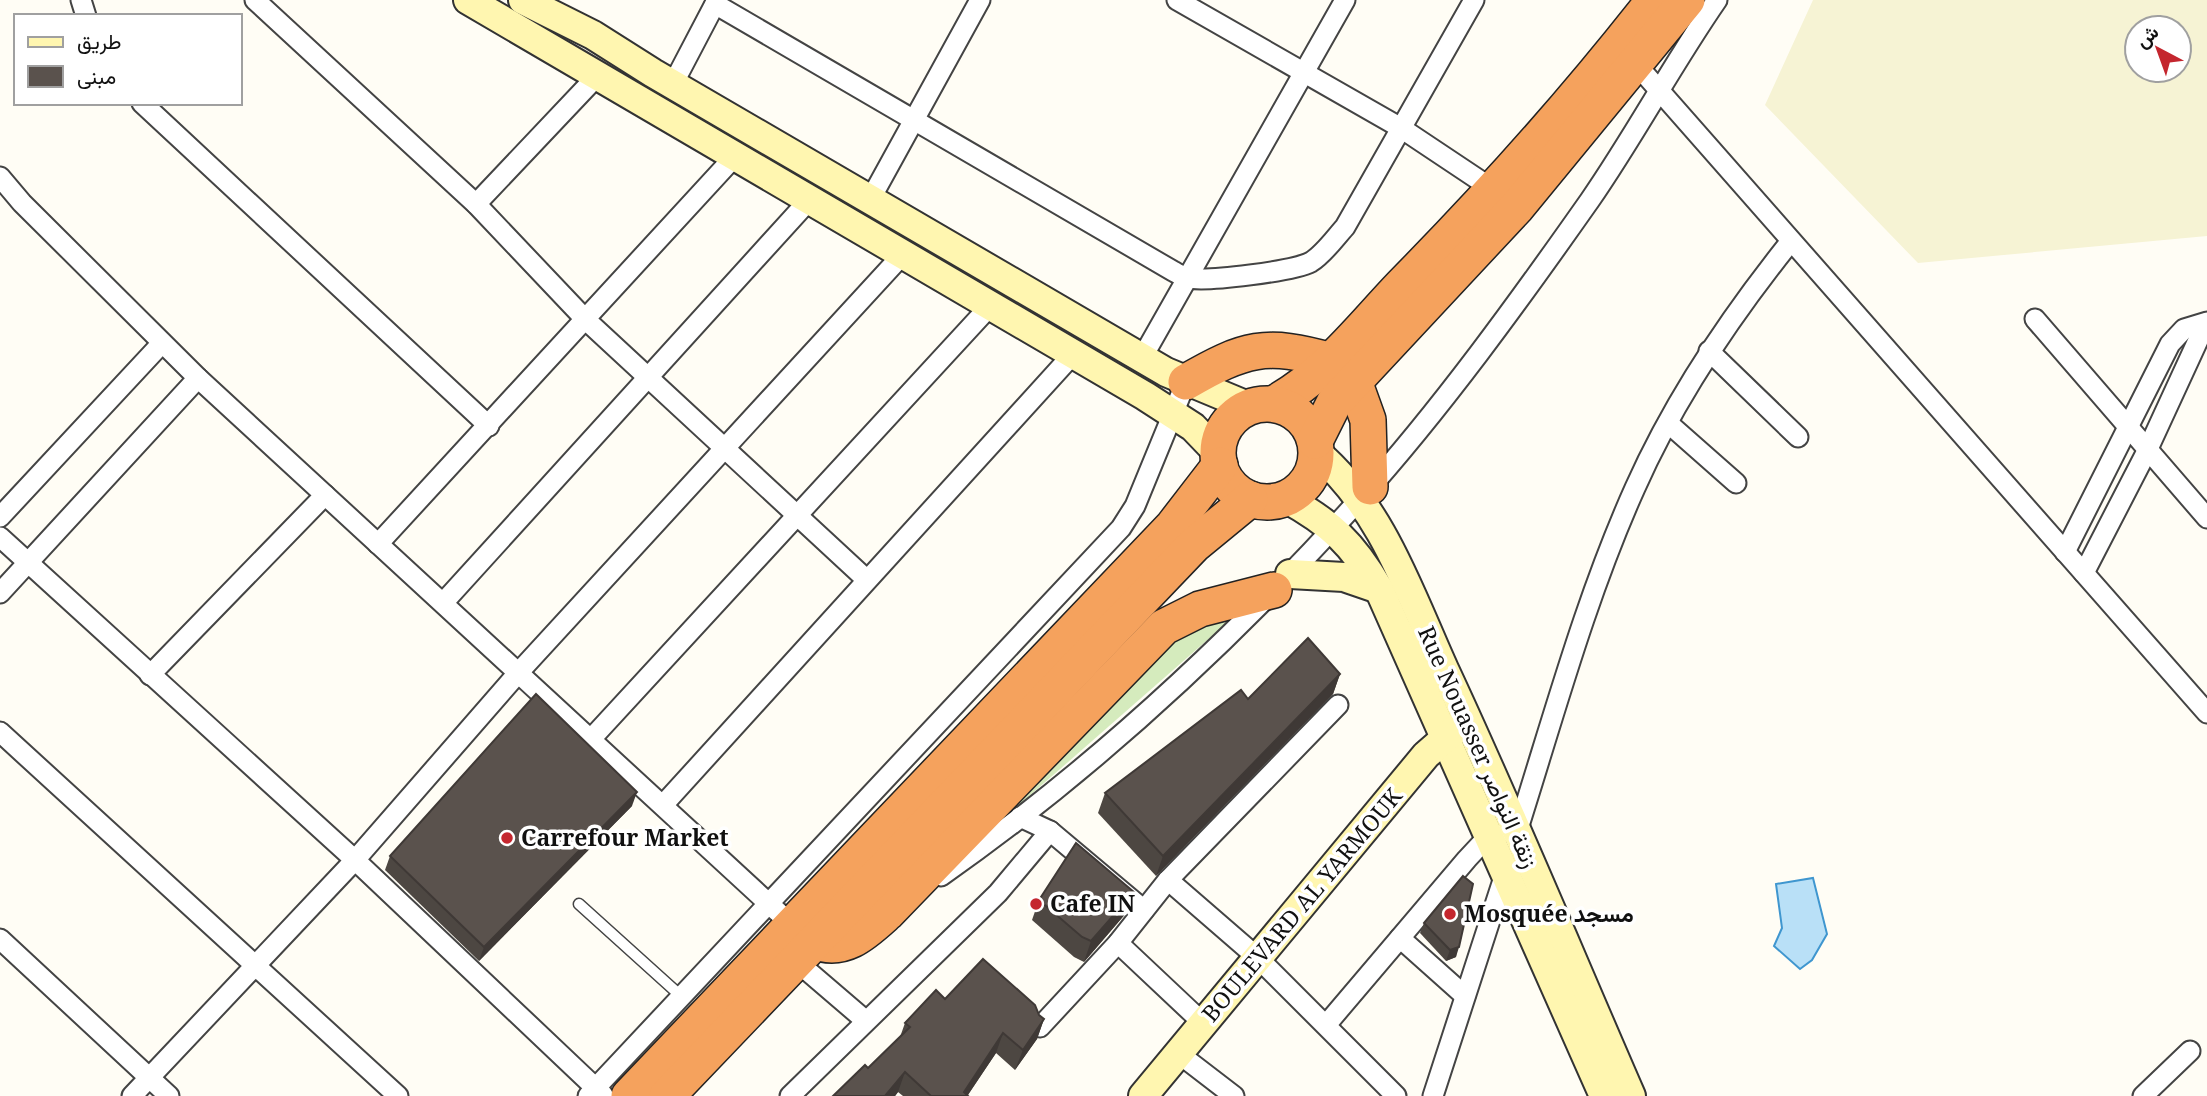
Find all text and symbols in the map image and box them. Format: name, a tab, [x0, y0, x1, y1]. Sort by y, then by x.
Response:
legend	[14, 14, 242, 105]
north arrow	[2123, 14, 2193, 84]
text: ش	[2130, 19, 2164, 53]
text: طريق	[77, 27, 122, 55]
text: مبنى	[77, 62, 116, 90]
street label: Rue Nouasser زنقة النواصر	[1411, 620, 1547, 873]
street label: BOULEVARD AL YARMOUK	[1194, 780, 1409, 1028]
place label: Carrefour Market	[521, 821, 729, 853]
marker: Carrefour Market	[499, 830, 515, 846]
place label: Cafe IN	[1050, 887, 1135, 919]
marker: Cafe IN	[1028, 896, 1044, 912]
place label: Mosquée مسجد	[1464, 897, 1634, 929]
marker: Mosquée مسجد	[1442, 906, 1458, 922]

